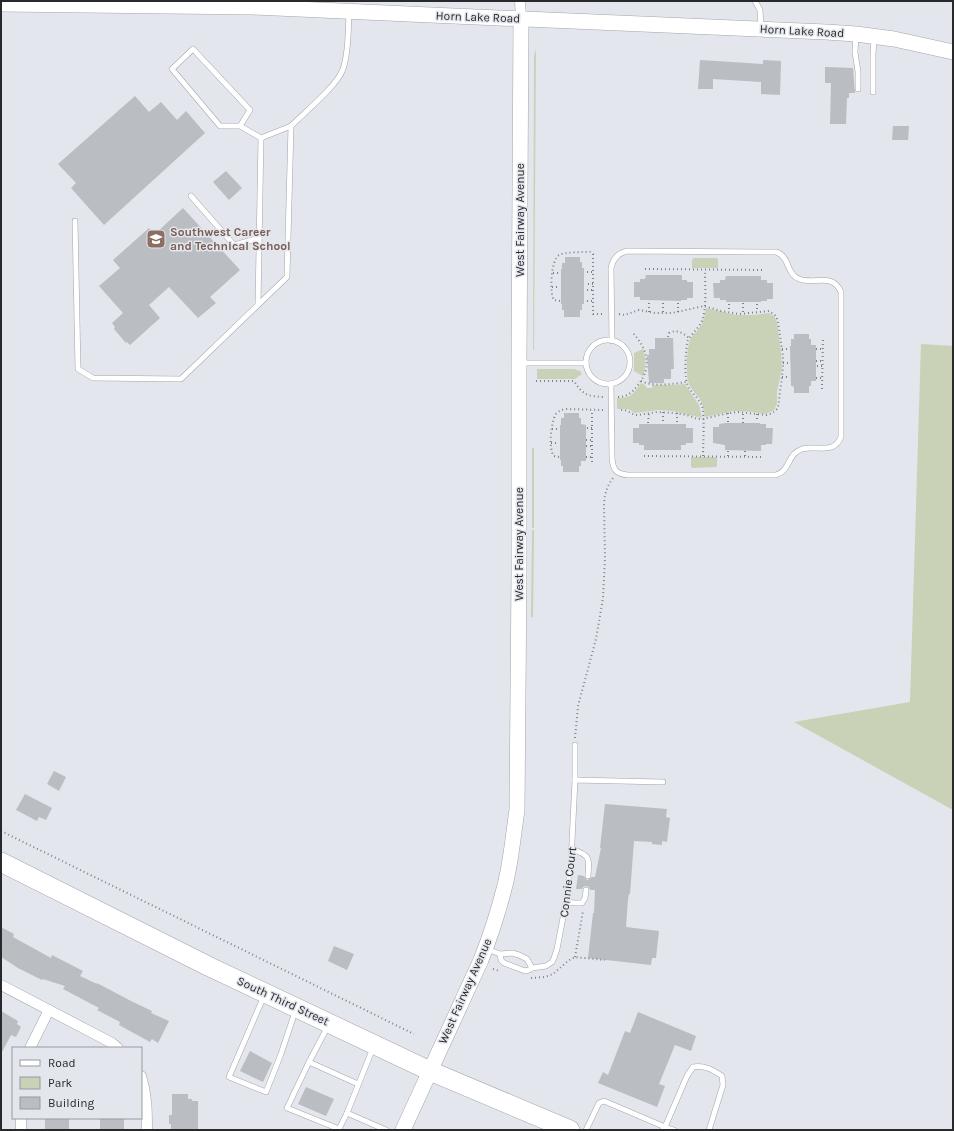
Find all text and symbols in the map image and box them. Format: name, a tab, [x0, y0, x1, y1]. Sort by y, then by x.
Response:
street label: Horn Lake Road	[435, 9, 521, 25]
street label: Horn Lake Road	[759, 22, 845, 40]
street label: West Fairway Avenue	[513, 163, 527, 277]
place label: Southwest Career and Technical School	[170, 225, 291, 253]
school or university icon: Southwest Career and Technical School	[145, 228, 167, 250]
street label: West Fairway Avenue	[512, 487, 526, 601]
street label: Connie Court	[557, 845, 579, 918]
street label: West Fairway Avenue	[435, 936, 495, 1046]
street label: South Third Street	[235, 974, 332, 1029]
legend	[12, 1047, 142, 1119]
text: Road	[48, 1056, 76, 1070]
text: Park	[48, 1076, 73, 1090]
text: Building	[48, 1096, 95, 1110]

